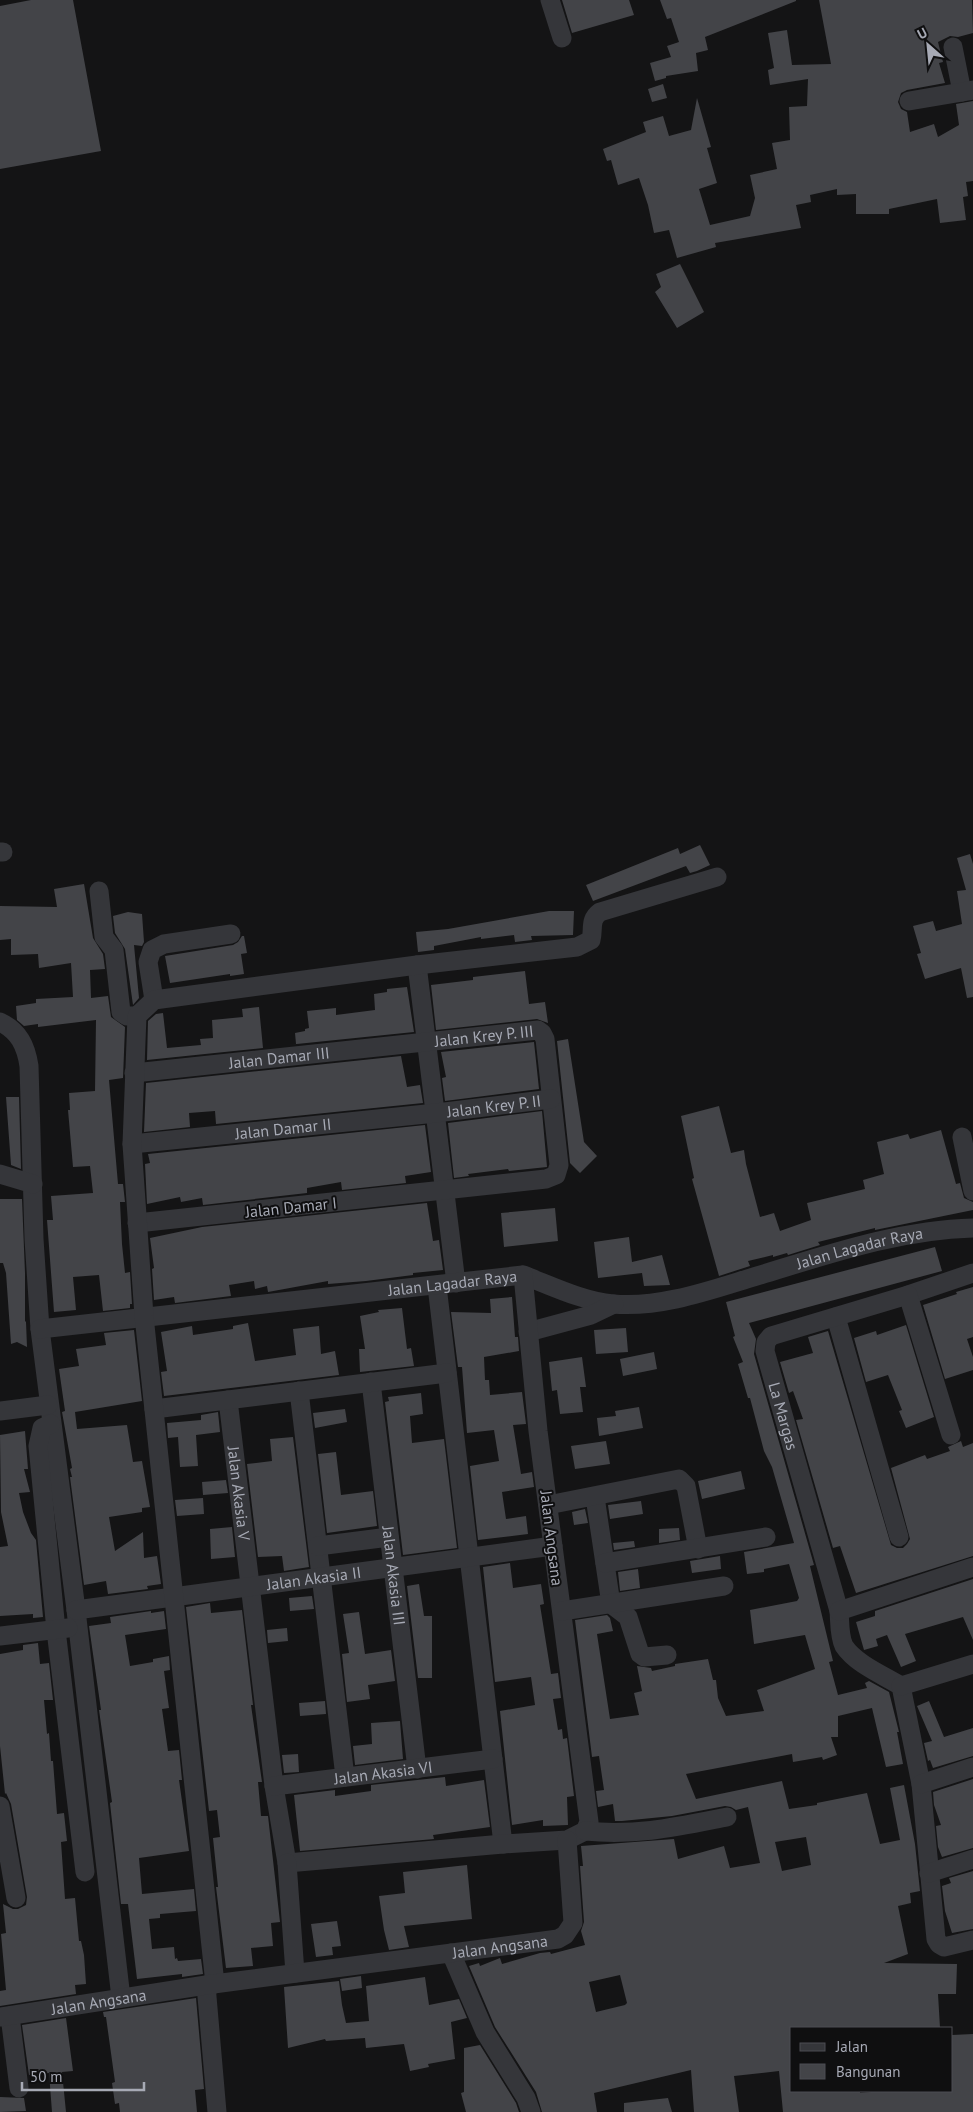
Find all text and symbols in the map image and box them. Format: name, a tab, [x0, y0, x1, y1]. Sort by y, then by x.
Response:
north arrow	[903, 20, 953, 70]
text: U	[914, 23, 930, 43]
street label: Jalan Krey P. III	[433, 1021, 534, 1051]
street label: Jalan Damar III	[227, 1042, 331, 1073]
street label: Jalan Krey P. II	[445, 1090, 542, 1122]
street label: Jalan Damar II	[233, 1114, 332, 1144]
street label: Jalan Damar I	[243, 1192, 338, 1222]
street label: Jalan Lagadar Raya	[793, 1223, 924, 1274]
street label: Jalan Lagadar Raya	[386, 1266, 518, 1300]
street label: La Margas	[764, 1380, 803, 1452]
street label: Jalan Akasia V	[223, 1444, 255, 1542]
street label: Jalan Angsana	[536, 1488, 568, 1587]
street label: Jalan Akasia III	[378, 1524, 410, 1626]
street label: Jalan Akasia II	[264, 1562, 362, 1594]
street label: Jalan Akasia VI	[332, 1757, 434, 1789]
street label: Jalan Angsana	[450, 1930, 549, 1963]
street label: Jalan Angsana	[49, 1984, 148, 2019]
legend	[790, 2027, 953, 2092]
text: Jalan	[835, 2037, 868, 2056]
scale bar	[22, 2060, 145, 2092]
text: Bangunan	[836, 2062, 900, 2081]
text: 50 m	[30, 2067, 63, 2086]

